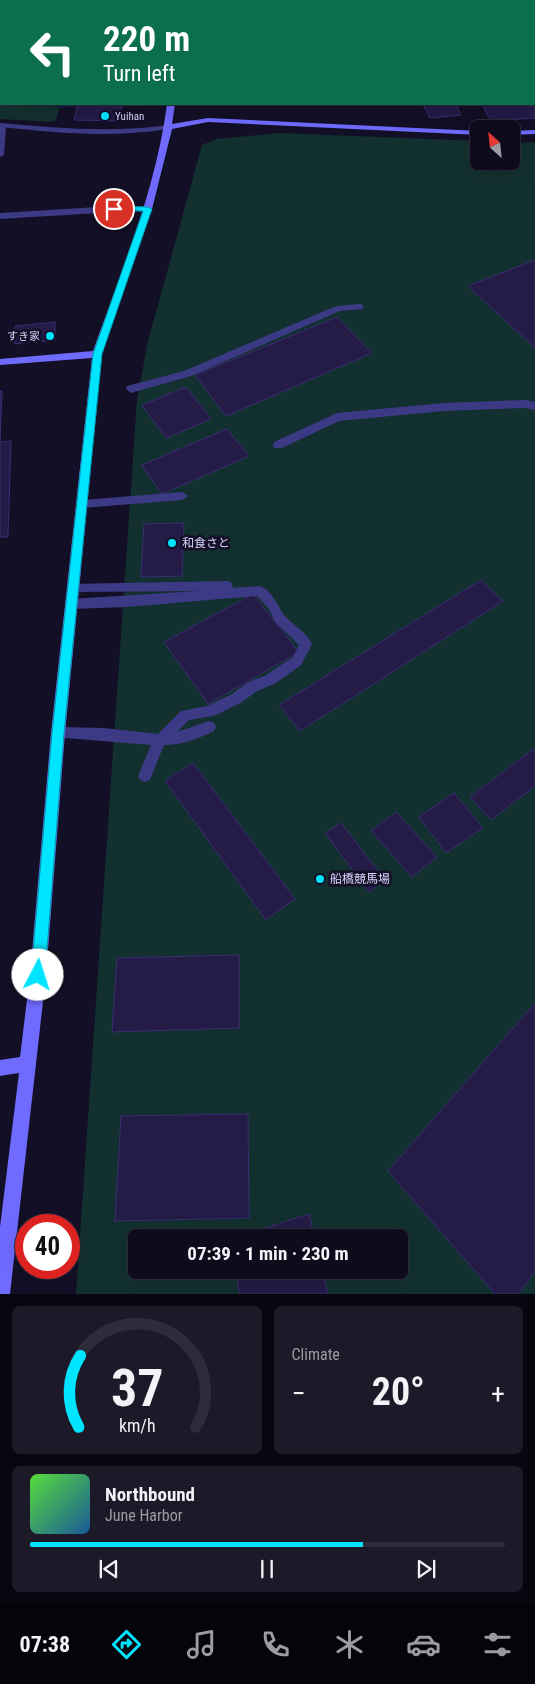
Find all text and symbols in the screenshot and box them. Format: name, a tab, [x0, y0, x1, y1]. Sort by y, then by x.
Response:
text: 220 m	[103, 19, 190, 60]
icon: left	[20, 20, 85, 85]
text: Turn left	[103, 61, 175, 86]
marker: Yuihan	[99, 110, 111, 122]
place label: Yuihan	[115, 110, 144, 123]
north arrow	[470, 120, 520, 170]
map controls	[470, 120, 520, 170]
pin	[93, 188, 135, 230]
icon: arrive	[100, 195, 128, 223]
place label: すき家	[7, 330, 40, 343]
marker: すき家	[44, 330, 56, 342]
place label: 和食さと	[182, 536, 230, 550]
marker: 和食さと	[166, 537, 178, 549]
place label: 船橋競馬場	[330, 872, 390, 886]
marker: 船橋競馬場	[314, 873, 326, 885]
position arrow	[11, 948, 63, 1000]
speed limit sign: 40	[15, 1214, 80, 1279]
text: 07:39 · 1 min · 230 m	[187, 1242, 349, 1265]
text: Climate	[292, 1345, 340, 1364]
text: 37	[110, 1358, 163, 1419]
text: 20°	[372, 1370, 425, 1414]
text: −	[292, 1377, 306, 1410]
text: +	[491, 1377, 505, 1410]
text: km/h	[118, 1415, 155, 1436]
text: Northbound	[105, 1483, 195, 1506]
text: June Harbor	[105, 1506, 183, 1525]
icon: previous	[95, 1555, 123, 1583]
icon: pause	[253, 1555, 281, 1583]
icon: next	[412, 1555, 440, 1583]
icon: directions	[109, 1627, 144, 1662]
icon: music	[184, 1627, 219, 1662]
icon: phone	[258, 1627, 293, 1662]
icon: climate	[332, 1627, 367, 1662]
icon: car	[406, 1627, 441, 1662]
icon: filters	[480, 1627, 515, 1662]
text: 07:38	[20, 1632, 70, 1657]

